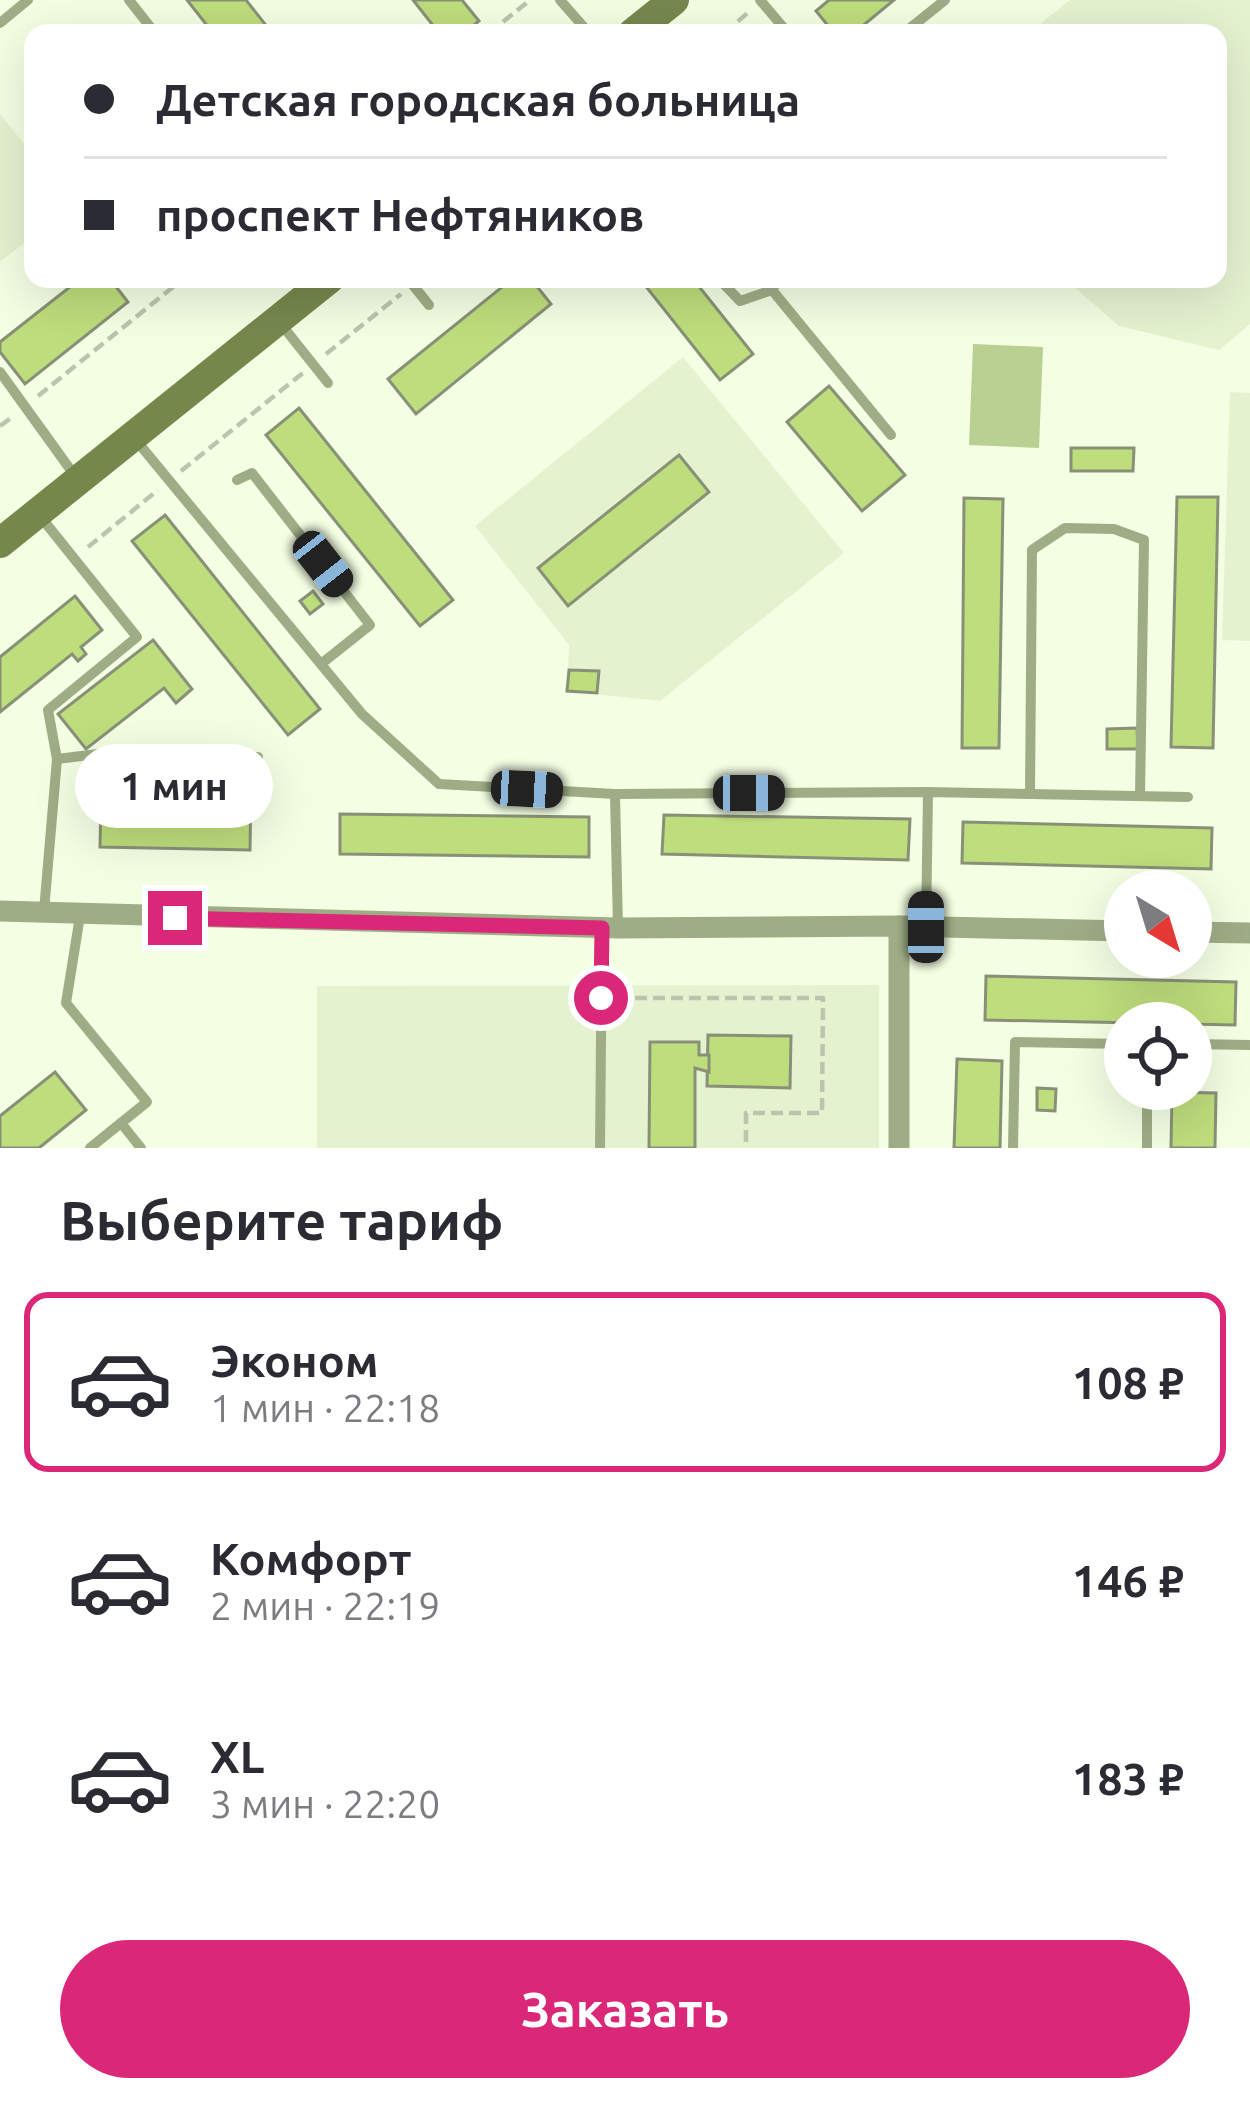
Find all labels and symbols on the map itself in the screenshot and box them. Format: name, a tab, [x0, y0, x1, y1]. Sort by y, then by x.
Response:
car	[287, 525, 359, 603]
callout: 1 мин	[76, 744, 274, 828]
car	[490, 769, 564, 809]
car	[713, 775, 785, 811]
north arrow	[1104, 870, 1212, 978]
route end	[148, 891, 202, 945]
car	[908, 891, 944, 963]
route start	[574, 971, 628, 1025]

